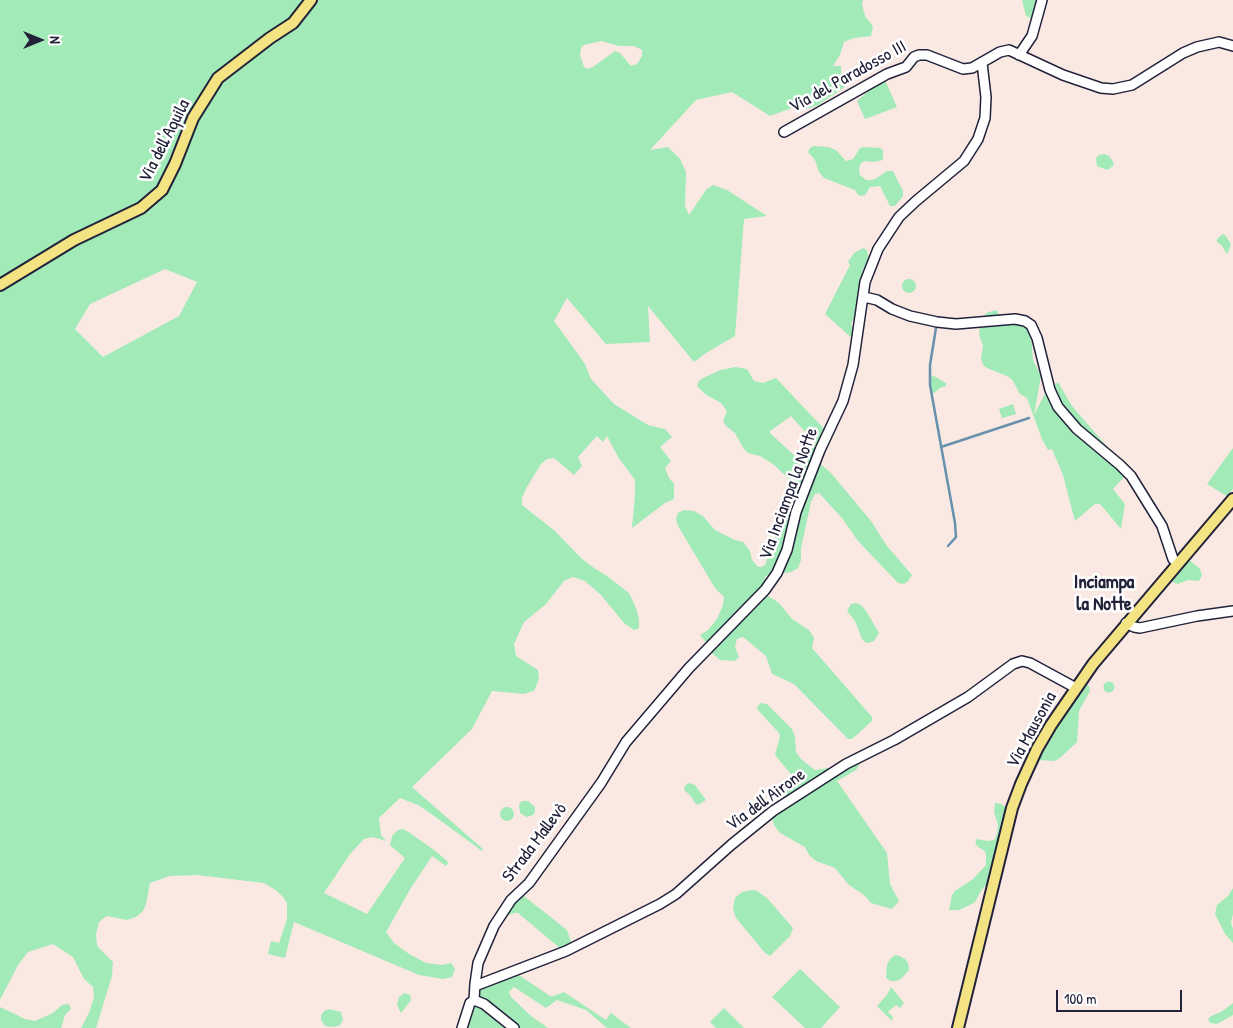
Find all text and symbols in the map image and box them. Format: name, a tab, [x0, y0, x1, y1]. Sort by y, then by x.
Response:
north arrow	[15, 15, 65, 65]
text: N	[46, 36, 65, 44]
street label: Via del Paradosso III	[786, 36, 910, 118]
street label: Via dell'Aquila	[135, 96, 195, 186]
street label: Via Inciampa la Notte	[755, 425, 823, 563]
district label: Inciampa la Notte	[1074, 572, 1134, 616]
street label: Via Mausonia	[1002, 688, 1062, 772]
street label: Via dell'Airone	[722, 764, 810, 836]
street label: Strada Mallevò	[498, 799, 572, 887]
scale bar	[1058, 980, 1184, 1012]
text: 100 m	[1064, 988, 1097, 1009]

